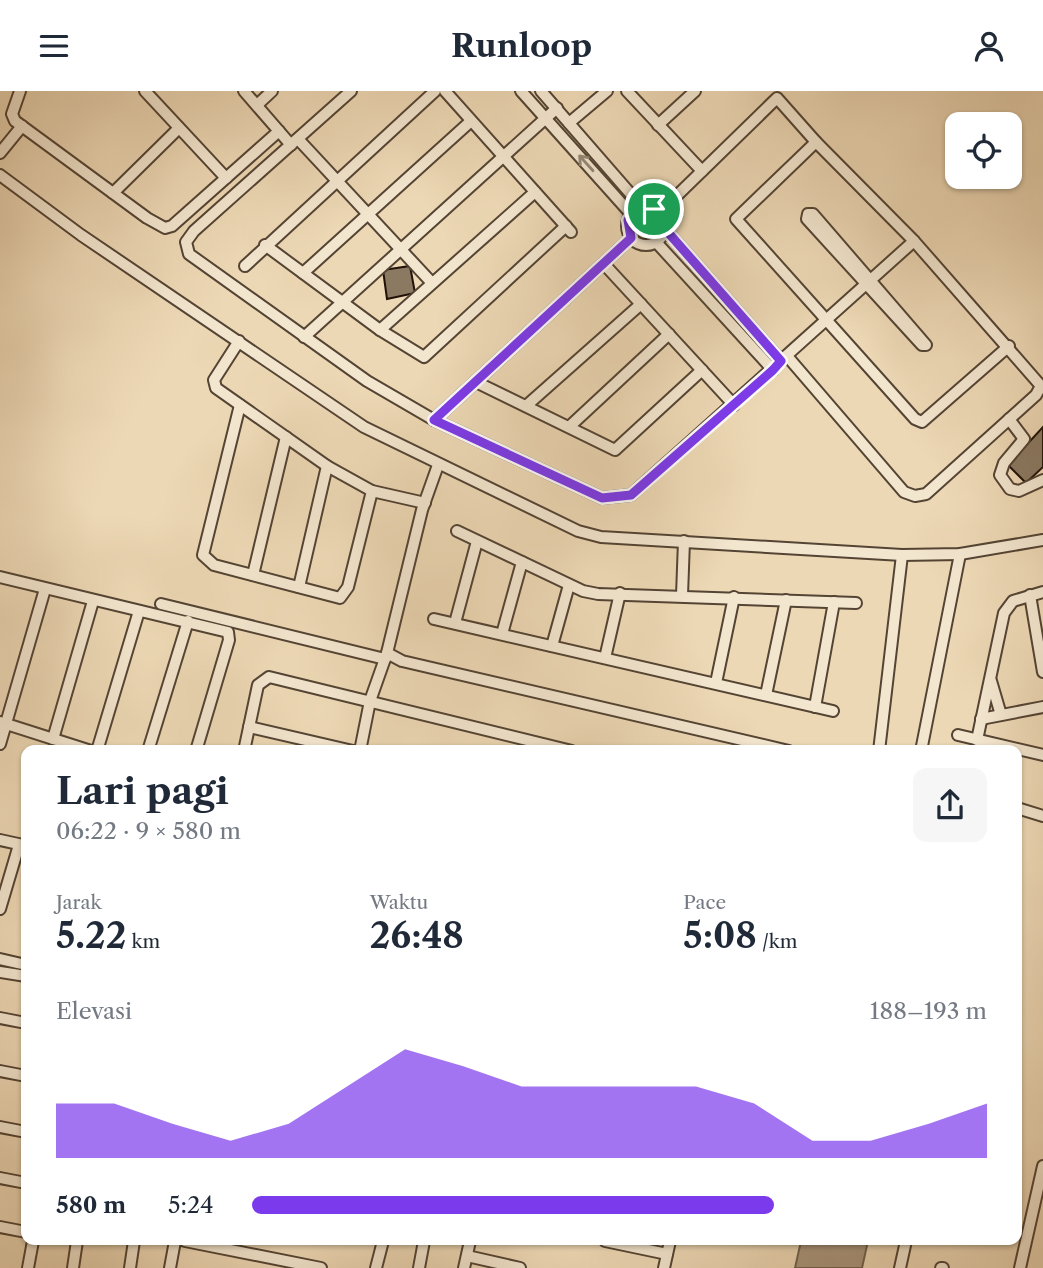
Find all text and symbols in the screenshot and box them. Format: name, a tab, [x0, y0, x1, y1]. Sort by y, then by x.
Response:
text: Runloop	[451, 26, 592, 65]
icon: menu	[35, 27, 73, 65]
icon: person	[970, 27, 1008, 65]
map controls	[945, 112, 1022, 189]
button: locate	[945, 112, 1022, 189]
one-way arrow	[578, 154, 594, 172]
pin	[624, 179, 684, 239]
icon: arrive	[635, 190, 673, 228]
text: Lari pagi	[56, 767, 229, 814]
button: share	[913, 768, 987, 842]
text: 06:22 · 9 × 580 m	[56, 817, 241, 845]
text: Jarak	[56, 891, 101, 914]
text: Waktu	[370, 891, 428, 914]
text: Pace	[683, 891, 726, 914]
text: 5.22	[56, 914, 126, 957]
text: 26:48	[370, 914, 464, 957]
text: 5:08	[683, 914, 757, 957]
text: km	[126, 930, 160, 953]
text: /km	[757, 930, 797, 953]
text: Elevasi	[56, 997, 132, 1025]
text: 188–193 m	[870, 997, 987, 1025]
text: 580 m	[56, 1191, 126, 1219]
text: 5:24	[168, 1191, 213, 1219]

